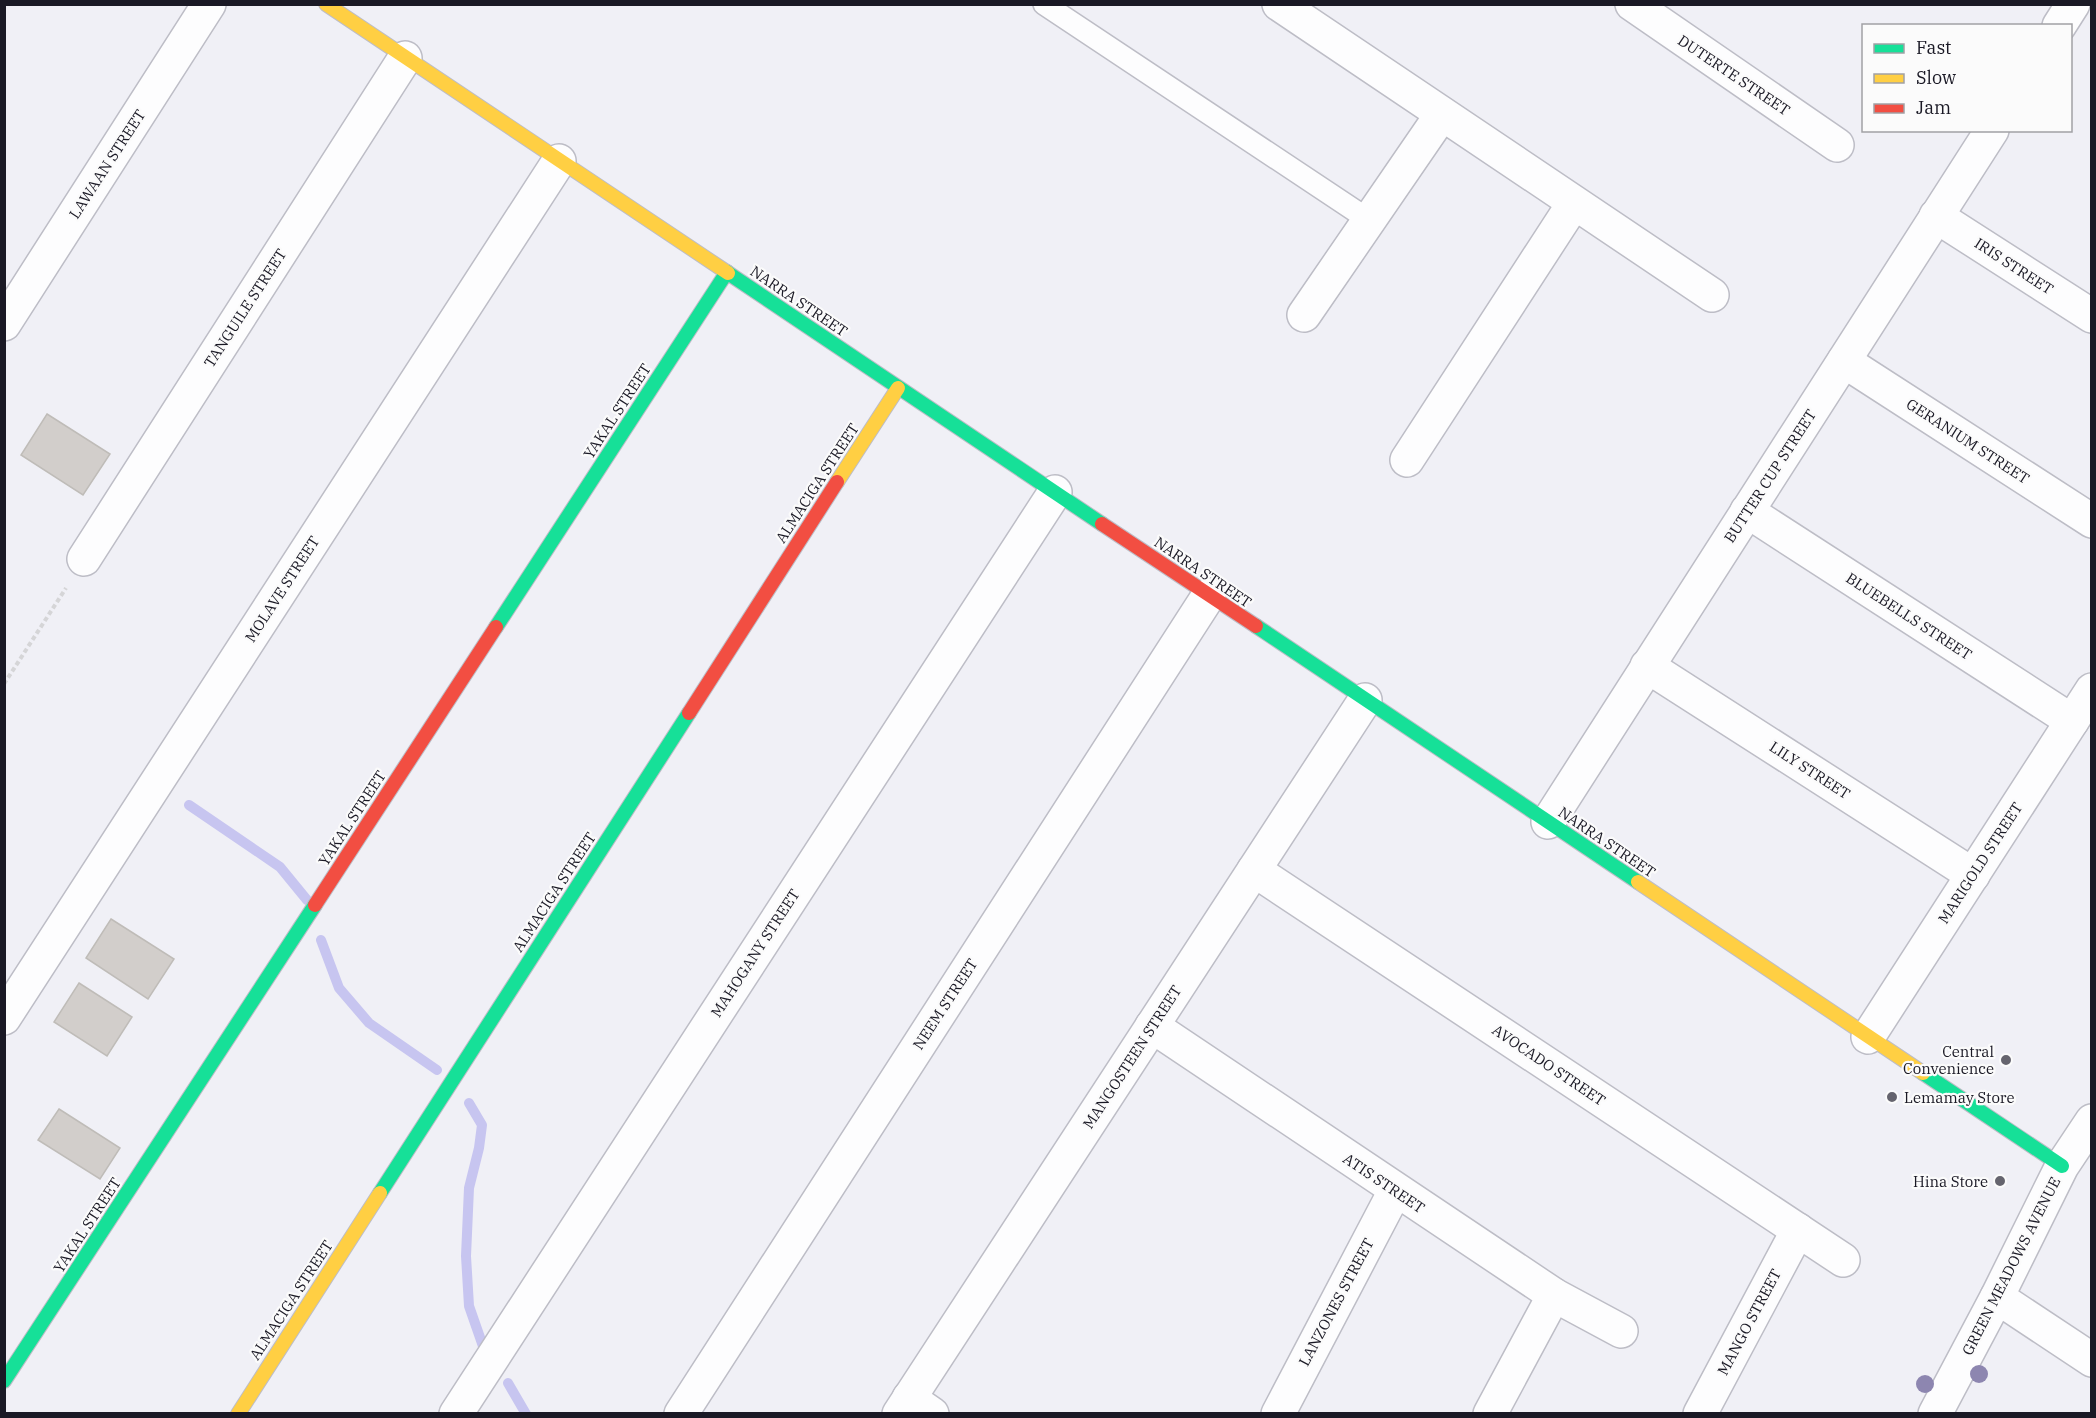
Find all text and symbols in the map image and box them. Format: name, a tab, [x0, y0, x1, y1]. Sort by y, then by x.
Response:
legend	[1862, 24, 2072, 132]
street label: DUTERTE STREET	[1674, 30, 1794, 120]
text: Fast	[1916, 36, 1951, 59]
text: Slow	[1916, 66, 1956, 89]
text: Jam	[1916, 96, 1951, 119]
street label: LAWAAN STREET	[65, 106, 149, 222]
street label: IRIS STREET	[1971, 233, 2057, 299]
street label: TANGUILE STREET	[200, 245, 291, 371]
street label: NARRA STREET	[747, 261, 851, 341]
street label: YAKAL STREET	[579, 360, 655, 462]
street label: GERANIUM STREET	[1903, 394, 2033, 488]
street label: BUTTER CUP STREET	[1720, 406, 1820, 546]
street label: ALMACIGA STREET	[771, 419, 863, 546]
street label: MOLAVE STREET	[241, 532, 324, 646]
street label: NARRA STREET	[1151, 532, 1255, 612]
street label: BLUEBELLS STREET	[1842, 568, 1976, 664]
street label: LILY STREET	[1766, 737, 1854, 803]
street label: YAKAL STREET	[314, 767, 390, 869]
street label: MARIGOLD STREET	[1934, 799, 2026, 927]
street label: NARRA STREET	[1555, 802, 1659, 882]
street label: ALMACIGA STREET	[508, 828, 600, 955]
street label: MAHOGANY STREET	[706, 885, 804, 1021]
street label: NEEM STREET	[908, 955, 982, 1053]
street label: MANGOSTEEN STREET	[1079, 982, 1186, 1132]
street label: AVOCADO STREET	[1489, 1020, 1609, 1110]
place label: Central Convenience	[1903, 1042, 1994, 1078]
marker: Central Convenience	[1999, 1053, 2013, 1067]
place label: Lemamay Store	[1904, 1088, 2015, 1107]
marker: Lemamay Store	[1885, 1090, 1899, 1104]
street label: ATIS STREET	[1340, 1149, 1429, 1217]
place label: Hina Store	[1913, 1172, 1988, 1191]
street label: YAKAL STREET	[49, 1174, 125, 1276]
street label: GREEN MEADOWS AVENUE	[1958, 1174, 2064, 1358]
marker: Hina Store	[1993, 1174, 2007, 1188]
street label: LANZONES STREET	[1294, 1235, 1378, 1369]
street label: ALMACIGA STREET	[245, 1236, 337, 1363]
street label: MANGO STREET	[1713, 1265, 1785, 1378]

